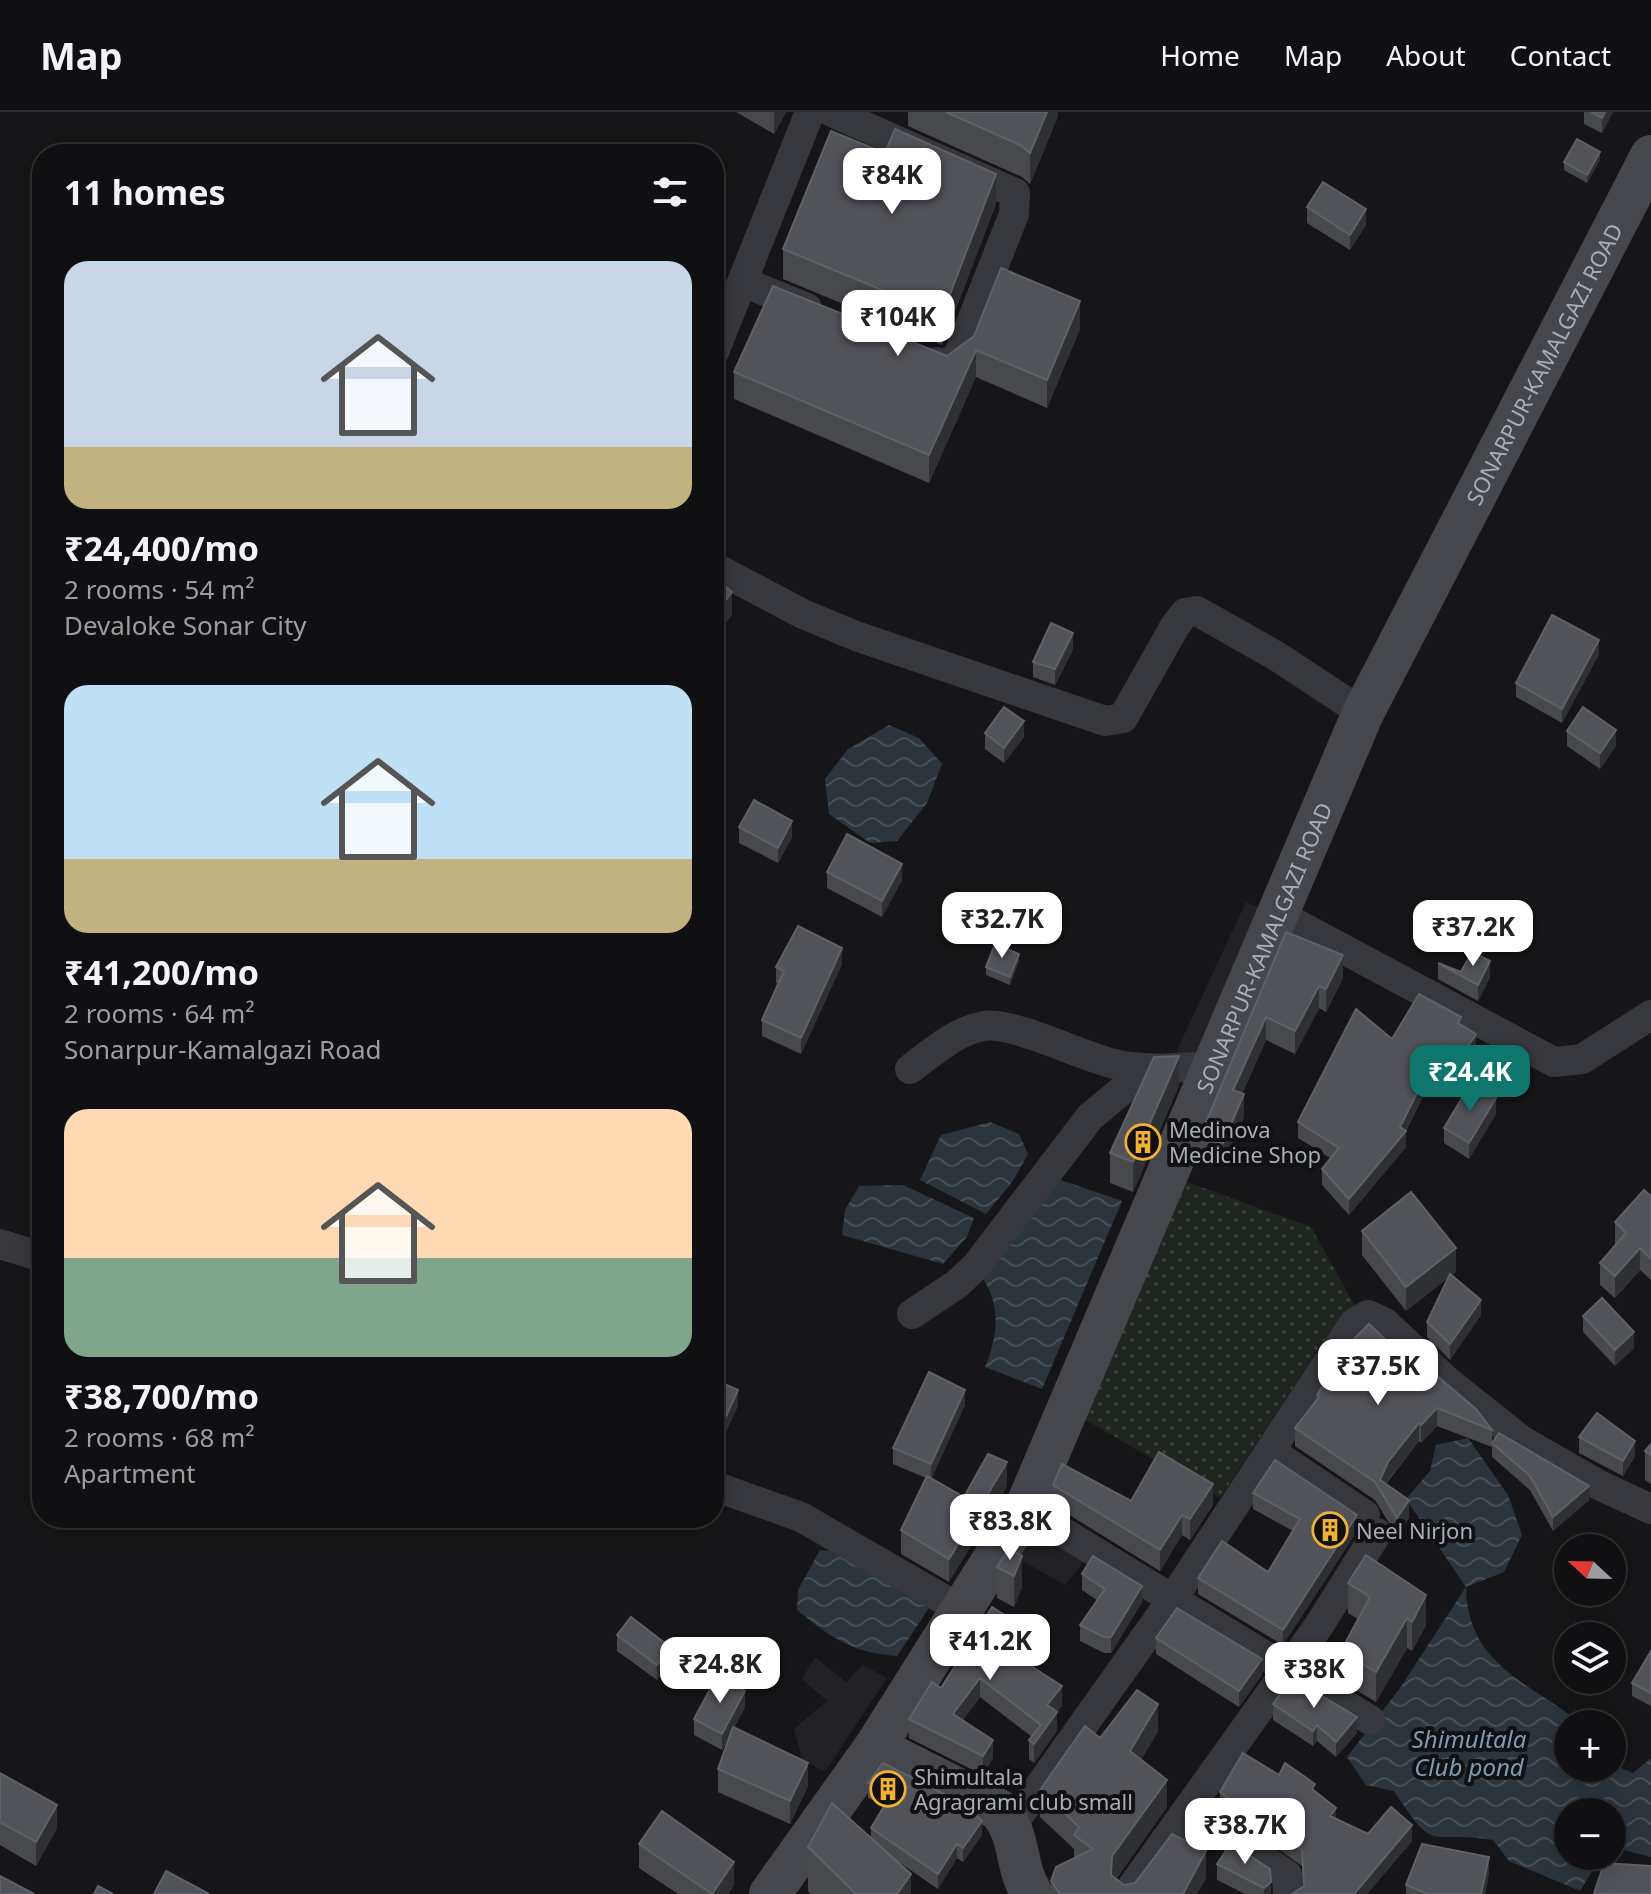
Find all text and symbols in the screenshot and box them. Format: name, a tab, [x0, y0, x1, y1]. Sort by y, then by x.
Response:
text: Map	[40, 29, 123, 81]
text: Home	[1160, 36, 1240, 74]
text: Map	[1284, 36, 1342, 74]
text: About	[1386, 36, 1466, 74]
text: Contact	[1510, 36, 1611, 74]
pin: ₹84K	[845, 148, 939, 216]
text: ₹84K	[861, 156, 923, 192]
text: 11 homes	[64, 169, 226, 215]
icon: filters	[648, 170, 692, 214]
street label: SONARPUR-KAMALGAZI ROAD	[1458, 218, 1629, 510]
pin: ₹104K	[842, 290, 954, 358]
text: ₹104K	[860, 298, 936, 334]
icon: home	[306, 313, 450, 457]
text: ₹24,400/mo	[64, 525, 259, 571]
text: 2 rooms · 54 m²	[64, 571, 254, 607]
text: Devaloke Sonar City	[64, 607, 307, 643]
icon: home	[306, 737, 450, 881]
street label: SONARPUR-KAMALGAZI ROAD	[1188, 797, 1338, 1098]
pin: ₹32.7K	[937, 892, 1067, 960]
text: ₹32.7K	[960, 900, 1044, 936]
pin: ₹37.2K	[1408, 900, 1538, 968]
text: ₹37.2K	[1431, 908, 1515, 944]
text: ₹41,200/mo	[64, 949, 259, 995]
text: 2 rooms · 64 m²	[64, 995, 254, 1031]
text: Sonarpur-Kamalgazi Road	[64, 1031, 382, 1067]
pin: ₹24.4K	[1405, 1045, 1535, 1113]
text: ₹24.4K	[1428, 1053, 1512, 1089]
place label: Medinova Medicine Shop	[1169, 1114, 1321, 1169]
building icon: Medinova Medicine Shop	[1124, 1123, 1162, 1161]
icon: home	[306, 1161, 450, 1305]
pin: ₹37.5K	[1313, 1339, 1443, 1407]
text: ₹37.5K	[1336, 1347, 1420, 1383]
text: ₹38,700/mo	[64, 1373, 259, 1419]
text: 2 rooms · 68 m²	[64, 1419, 254, 1455]
text: Apartment	[64, 1455, 196, 1491]
pin: ₹83.8K	[945, 1494, 1075, 1562]
text: ₹83.8K	[968, 1502, 1052, 1538]
building icon: Neel Nirjon	[1311, 1511, 1349, 1549]
place label: Neel Nirjon	[1356, 1515, 1473, 1545]
north arrow	[1554, 1534, 1626, 1606]
map controls	[1554, 1534, 1626, 1870]
pin: ₹41.2K	[925, 1614, 1055, 1682]
text: ₹41.2K	[948, 1622, 1032, 1658]
button: layers	[1554, 1622, 1626, 1694]
pin: ₹24.8K	[655, 1637, 785, 1705]
pin: ₹38K	[1267, 1642, 1361, 1710]
text: ₹24.8K	[678, 1645, 762, 1681]
text: ₹38K	[1283, 1650, 1345, 1686]
button: +	[1554, 1710, 1626, 1782]
water label: Shimultala Club pond	[1412, 1722, 1527, 1783]
place label: Shimultala Agragrami club small	[914, 1761, 1133, 1816]
building icon: Shimultala Agragrami club small	[869, 1770, 907, 1808]
pin: ₹38.7K	[1180, 1798, 1310, 1866]
button: −	[1554, 1798, 1626, 1870]
text: ₹38.7K	[1203, 1806, 1287, 1842]

